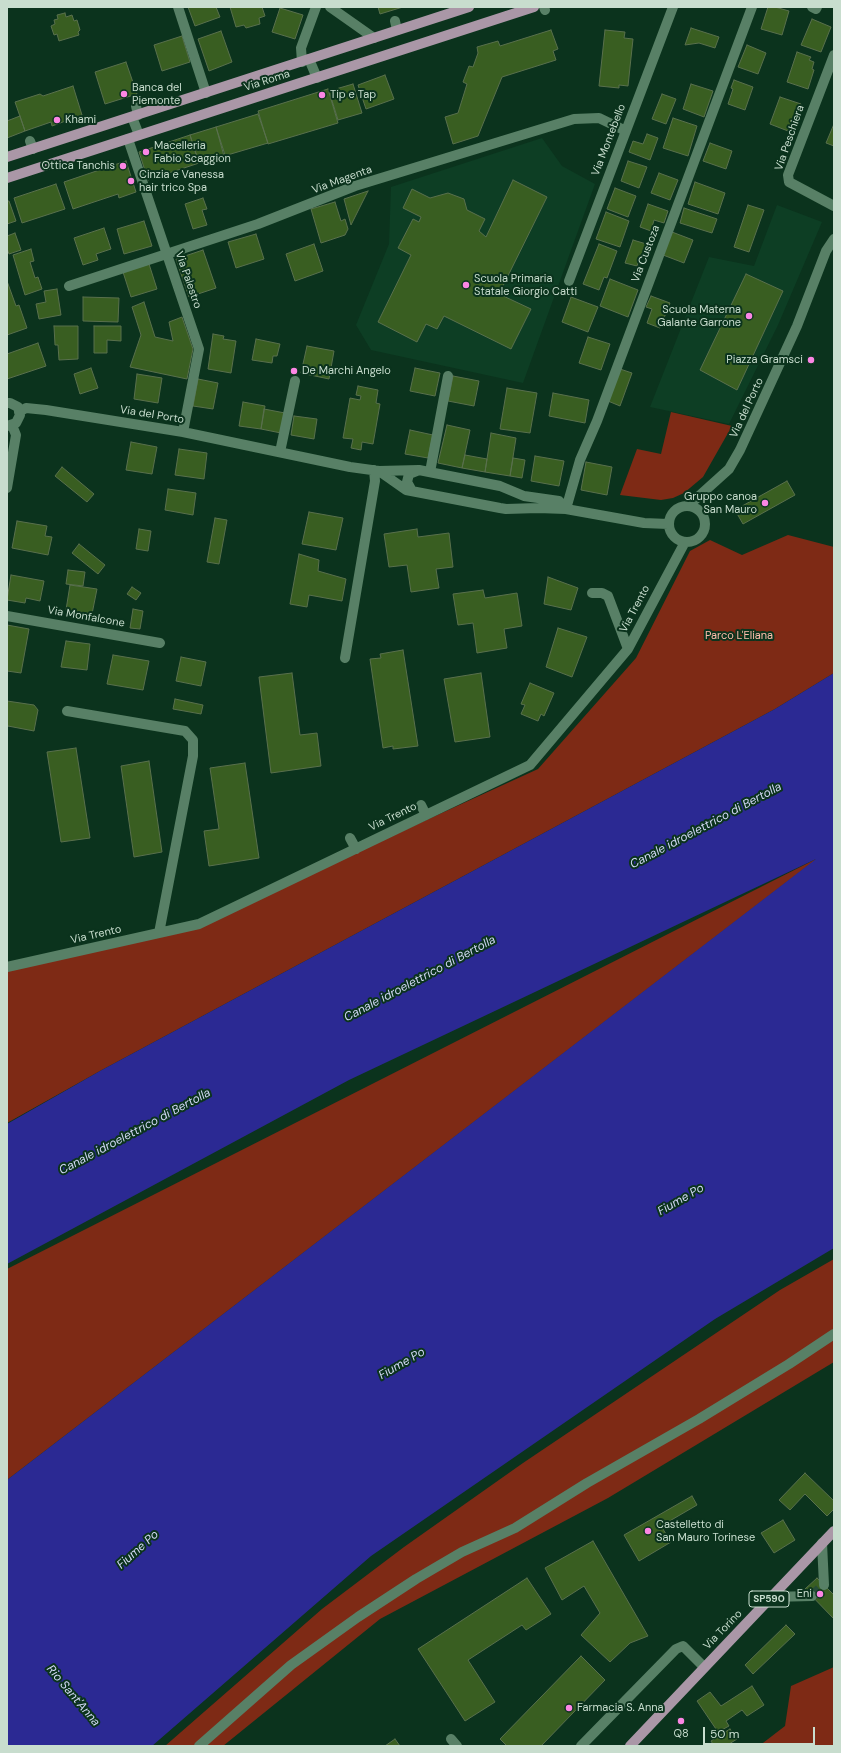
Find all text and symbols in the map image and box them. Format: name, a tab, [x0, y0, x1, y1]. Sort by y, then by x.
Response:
street label: Via Roma	[242, 67, 292, 95]
place label: Banca del Piemonte	[132, 81, 182, 107]
place label: Tip e Tap	[330, 88, 376, 102]
marker: Banca del Piemonte	[119, 89, 129, 99]
marker: Tip e Tap	[317, 90, 327, 100]
street label: Via Montebello	[589, 102, 629, 178]
street label: Via Peschiera	[773, 104, 807, 172]
place label: Khami	[65, 113, 96, 127]
marker: Khami	[52, 115, 62, 125]
place label: Macelleria Fabio Scaggion	[154, 139, 231, 165]
marker: Macelleria Fabio Scaggion	[141, 147, 151, 157]
place label: Ottica Tanchis	[42, 159, 115, 173]
marker: Ottica Tanchis	[118, 161, 128, 171]
street label: Via Magenta	[310, 163, 374, 197]
place label: Cinzia e Vanessa hair trico Spa	[139, 168, 224, 194]
marker: Cinzia e Vanessa hair trico Spa	[126, 176, 136, 186]
street label: Via Custoza	[629, 224, 663, 284]
street label: Via Palestro	[172, 250, 204, 310]
place label: Scuola Primaria Statale Giorgio Catti	[474, 272, 577, 298]
marker: Scuola Primaria Statale Giorgio Catti	[461, 280, 471, 290]
place label: Scuola Materna Galante Garrone	[657, 303, 741, 329]
marker: Scuola Materna Galante Garrone	[744, 311, 754, 321]
place label: Piazza Gramsci	[726, 353, 803, 367]
marker: Piazza Gramsci	[806, 355, 816, 365]
place label: De Marchi Angelo	[302, 364, 391, 378]
marker: De Marchi Angelo	[289, 366, 299, 376]
street label: Via del Porto	[727, 376, 767, 440]
street label: Via del Porto	[119, 403, 185, 427]
place label: Gruppo canoa San Mauro	[684, 490, 757, 516]
marker: Gruppo canoa San Mauro	[760, 498, 770, 508]
street label: Via Trento	[617, 583, 653, 635]
street label: Via Monfalcone	[46, 604, 126, 630]
park label: Parco L'Eliana	[705, 629, 773, 643]
water label: Canale idroelettrico di Bertolla	[628, 780, 784, 872]
street label: Via Trento	[367, 800, 419, 834]
street label: Via Trento	[69, 923, 123, 947]
water label: Canale idroelettrico di Bertolla	[342, 933, 498, 1025]
water label: Canale idroelettrico di Bertolla	[57, 1086, 213, 1178]
water label: Fiume Po	[655, 1181, 707, 1219]
water label: Fiume Po	[376, 1345, 428, 1383]
place label: Castelletto di San Mauro Torinese	[656, 1518, 755, 1544]
marker: Castelletto di San Mauro Torinese	[643, 1526, 653, 1536]
water label: Fiume Po	[114, 1528, 162, 1572]
place label: Eni	[797, 1587, 812, 1601]
marker: Eni	[815, 1589, 825, 1599]
road number: SP590	[749, 1591, 789, 1607]
street label: Via Torino	[701, 1607, 745, 1653]
water label: Rio Sant'Anna	[43, 1662, 103, 1730]
place label: Farmacia S. Anna	[577, 1701, 664, 1715]
marker: Farmacia S. Anna	[564, 1703, 574, 1713]
marker: Q8	[676, 1716, 686, 1726]
scale bar	[705, 1719, 817, 1745]
text: 50 m	[710, 1726, 739, 1742]
place label: Q8	[673, 1727, 689, 1741]

